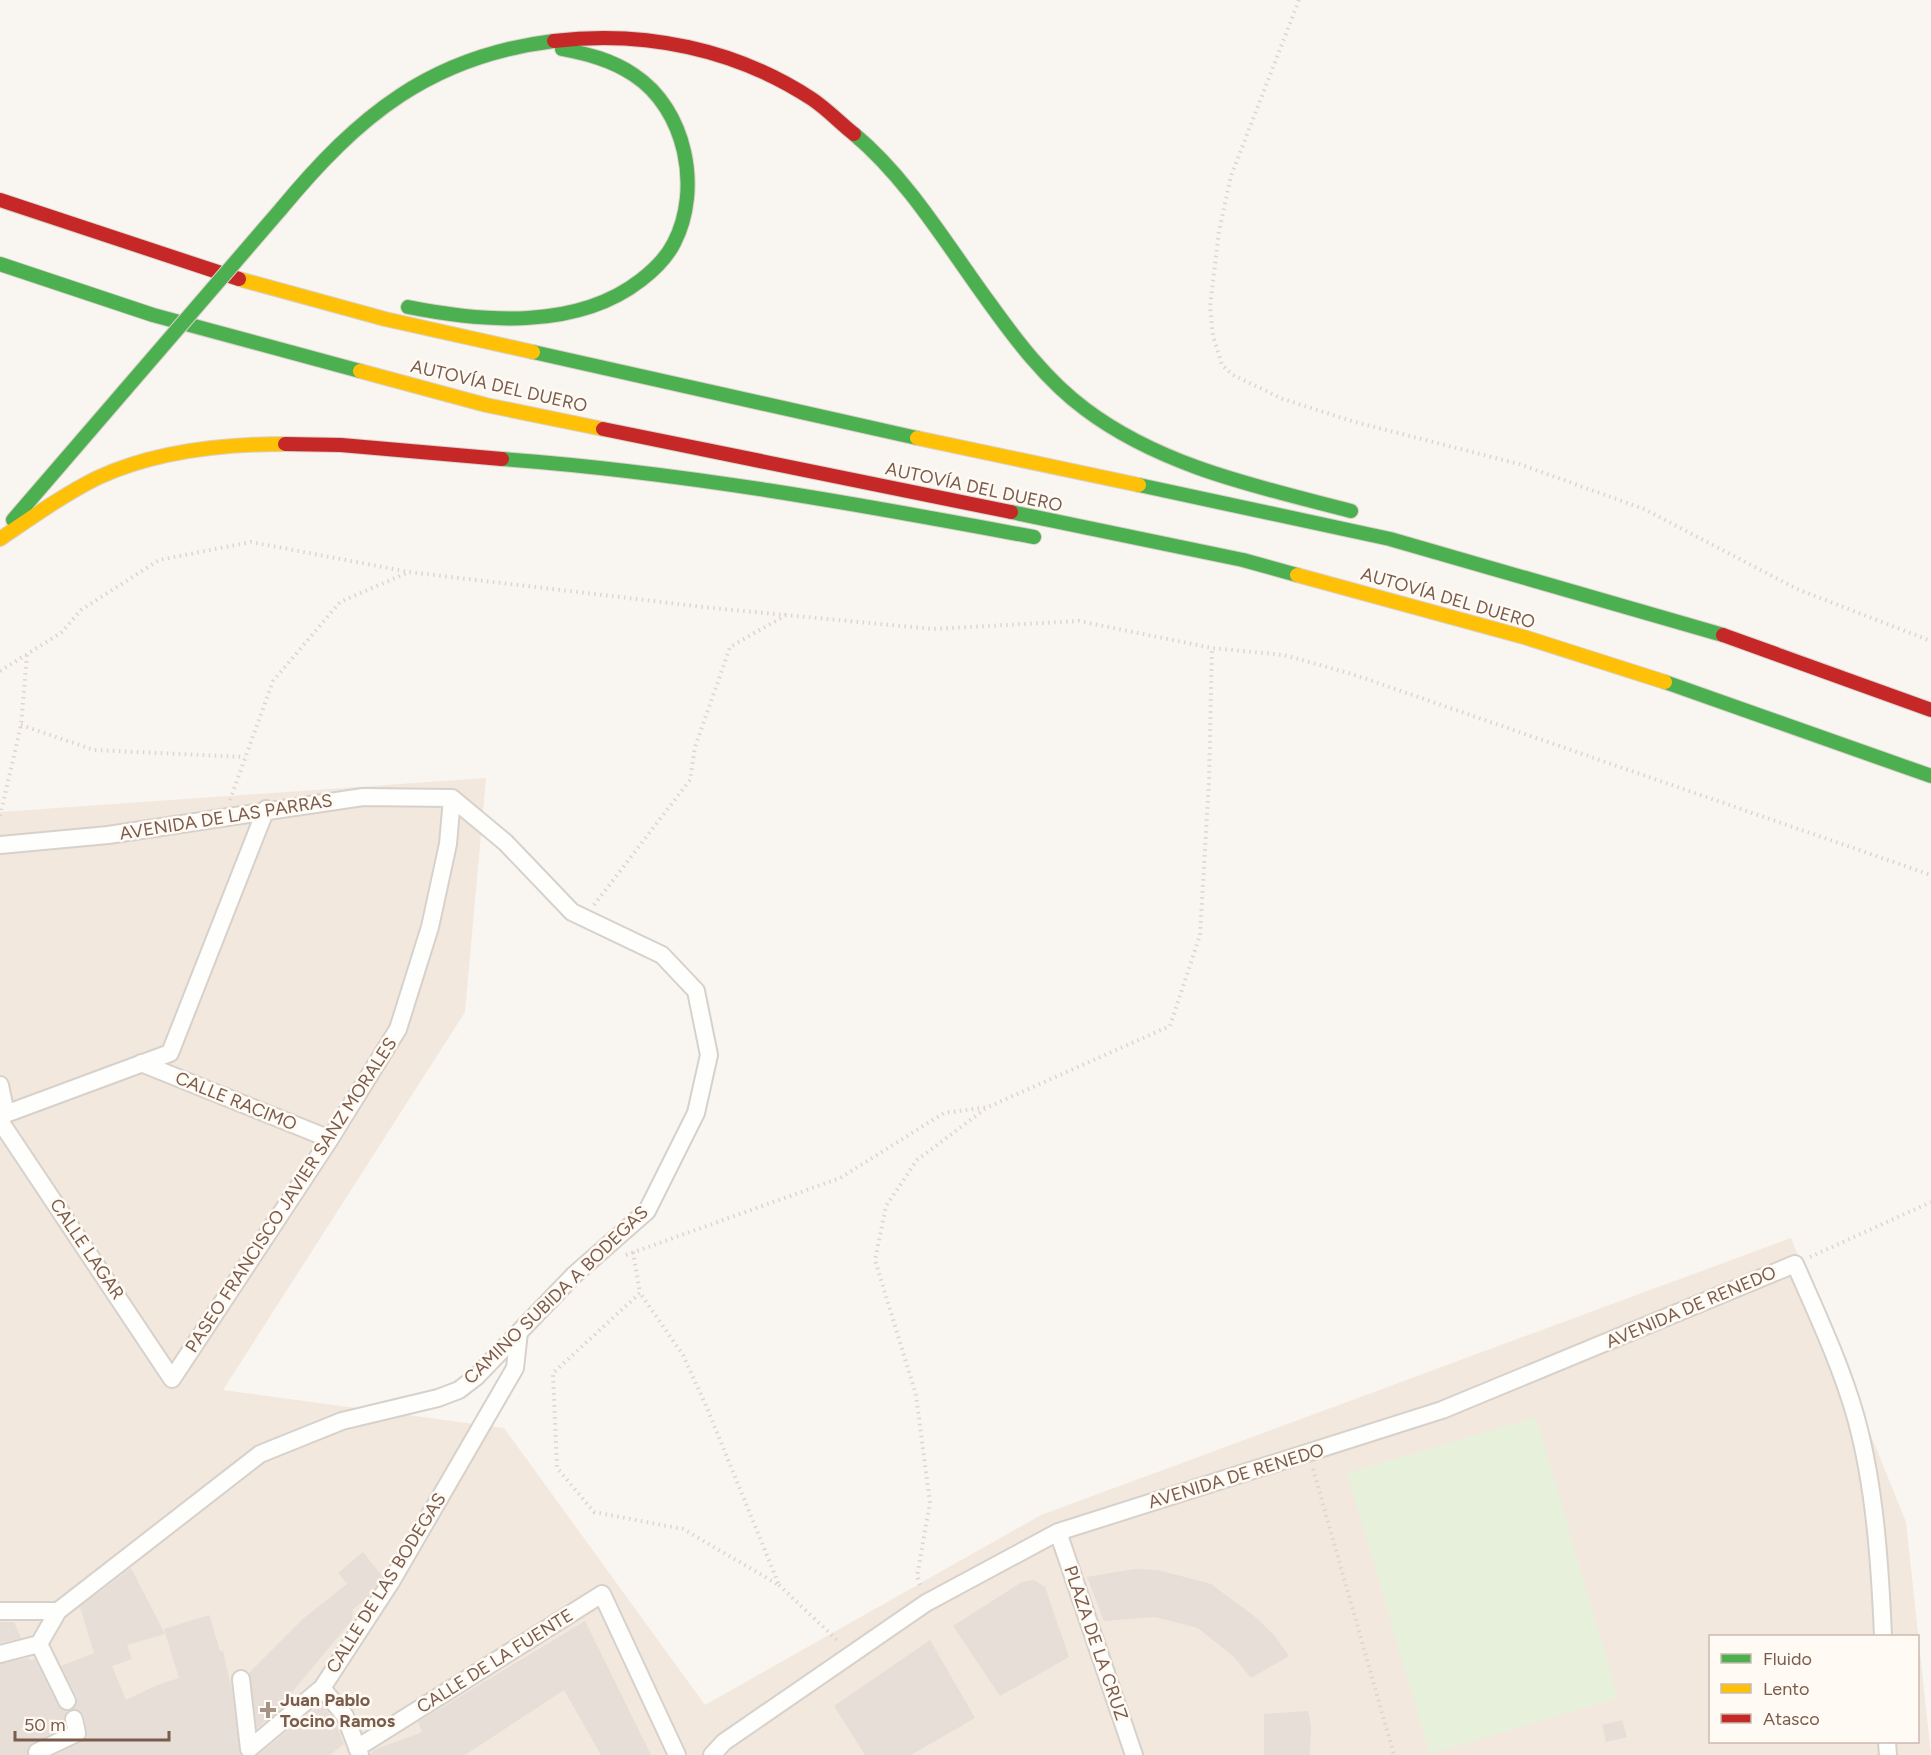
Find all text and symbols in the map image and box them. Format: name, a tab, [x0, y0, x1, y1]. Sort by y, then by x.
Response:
street label: AUTOVÍA DEL DUERO	[409, 355, 589, 417]
street label: AUTOVÍA DEL DUERO	[884, 457, 1065, 517]
street label: AUTOVÍA DEL DUERO	[1358, 563, 1538, 633]
street label: AVENIDA DE LAS PARRAS	[118, 789, 334, 845]
street label: PASEO FRANCISCO JAVIER SANZ MORALES	[181, 1033, 401, 1357]
street label: CALLE RACIMO	[172, 1067, 300, 1135]
street label: CALLE LAGAR	[45, 1194, 129, 1304]
street label: CAMINO SUBIDA A BODEGAS	[459, 1201, 653, 1389]
street label: AVENIDA DE RENEDO	[1603, 1261, 1779, 1353]
street label: AVENIDA DE RENEDO	[1145, 1439, 1327, 1513]
street label: CALLE DE LAS BODEGAS	[321, 1489, 451, 1677]
street label: PLAZA DE LA CRUZ	[1059, 1563, 1133, 1723]
street label: CALLE DE LA FUENTE	[413, 1604, 577, 1718]
legend	[1709, 1635, 1919, 1743]
text: Fluido	[1763, 1648, 1812, 1670]
text: Lento	[1763, 1678, 1809, 1700]
place label: Juan Pablo Tocino Ramos	[280, 1689, 396, 1732]
marker: Juan Pablo Tocino Ramos	[261, 1703, 275, 1717]
scale bar	[15, 1704, 170, 1742]
text: Atasco	[1763, 1708, 1820, 1730]
text: 50 m	[24, 1714, 66, 1736]

